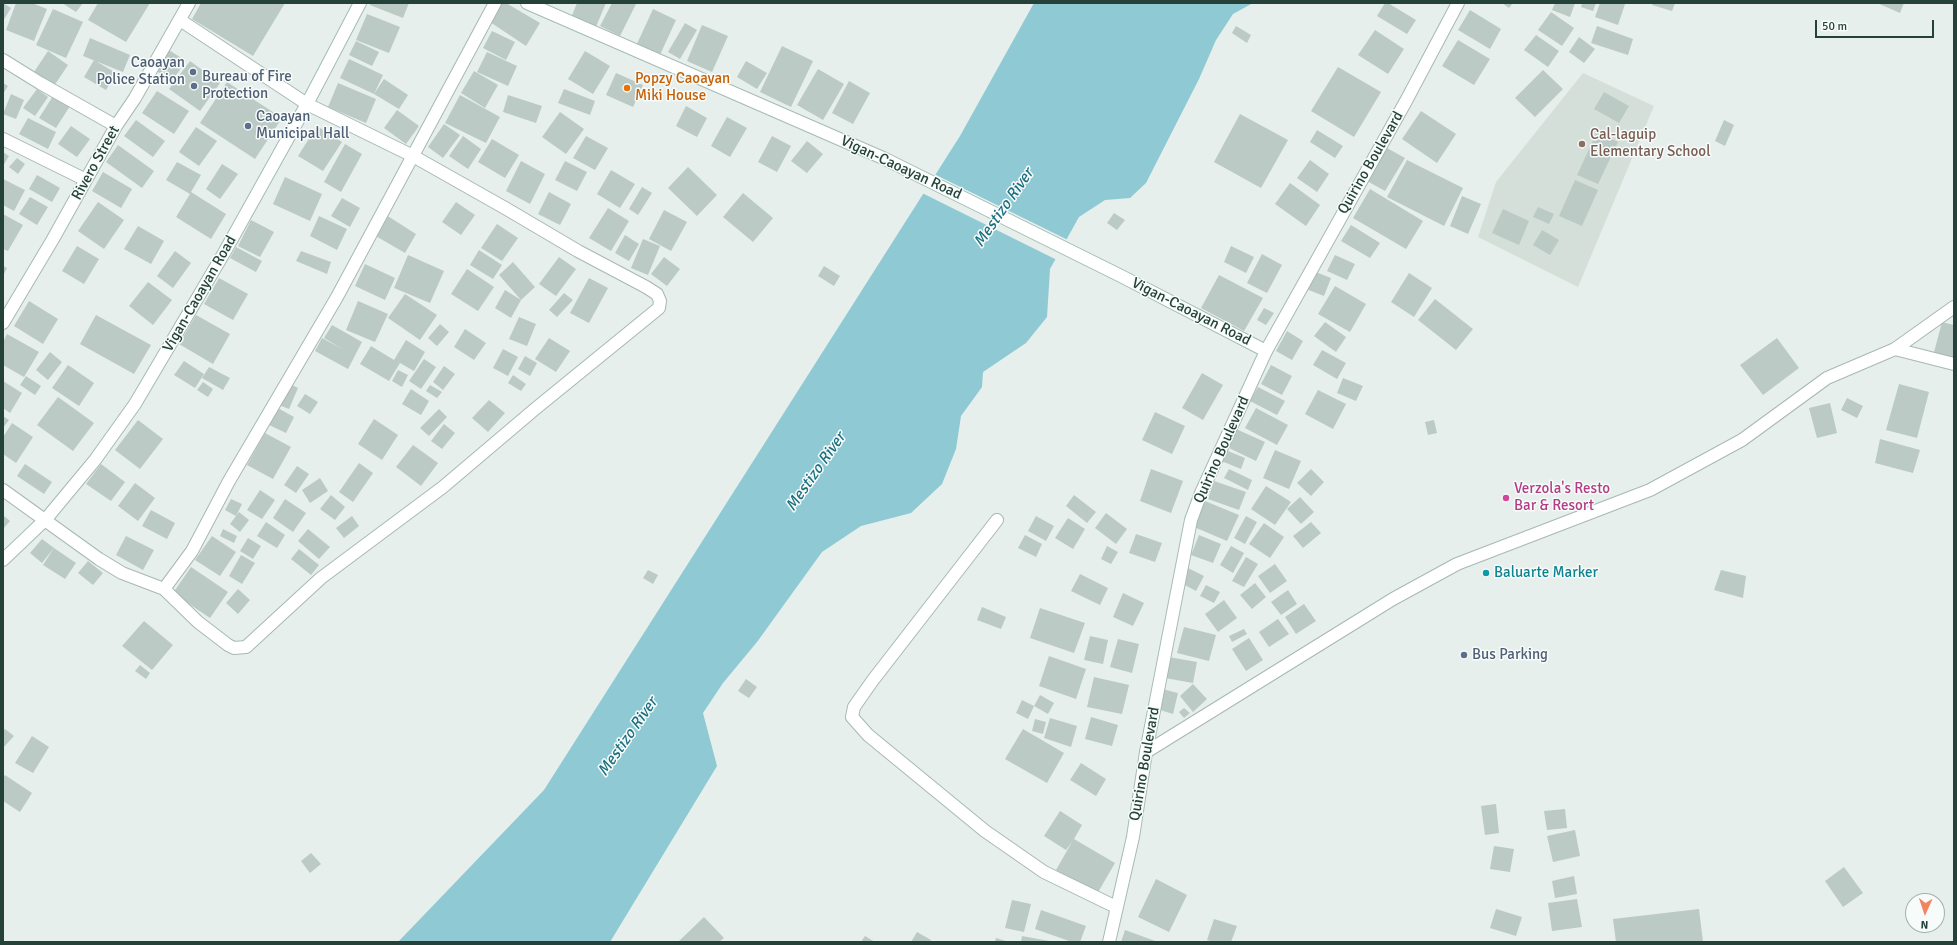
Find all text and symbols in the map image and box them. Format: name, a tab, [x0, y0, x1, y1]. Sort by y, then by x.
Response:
scale bar	[1817, 12, 1936, 38]
text: 50 m	[1822, 19, 1847, 34]
place label: Caoayan Police Station	[96, 54, 185, 89]
marker: Caoayan Police Station	[188, 67, 198, 77]
place label: Bureau of Fire Protection	[202, 68, 292, 103]
place label: Popzy Caoayan Miki House	[635, 70, 730, 105]
marker: Bureau of Fire Protection	[189, 81, 199, 91]
marker: Popzy Caoayan Miki House	[622, 83, 632, 93]
place label: Caoayan Municipal Hall	[256, 108, 349, 143]
street label: Quirino Boulevard	[1334, 108, 1408, 218]
marker: Caoayan Municipal Hall	[243, 121, 253, 131]
street label: Rivero Street	[68, 123, 124, 203]
place label: Cal-laguip Elementary School	[1590, 126, 1711, 161]
street label: Vigan-Caoayan Road	[838, 132, 964, 204]
marker: Cal-laguip Elementary School	[1577, 139, 1587, 149]
water label: Mestizo River	[970, 165, 1038, 251]
street label: Vigan-Caoayan Road	[159, 233, 241, 355]
street label: Vigan-Caoayan Road	[1128, 274, 1254, 350]
street label: Quirino Boulevard	[1190, 394, 1254, 506]
water label: Mestizo River	[782, 429, 850, 515]
place label: Verzola's Resto Bar & Resort	[1514, 480, 1610, 515]
marker: Verzola's Resto Bar & Resort	[1501, 493, 1511, 503]
place label: Baluarte Marker	[1494, 564, 1598, 582]
marker: Baluarte Marker	[1481, 568, 1491, 578]
place label: Bus Parking	[1472, 646, 1548, 664]
marker: Bus Parking	[1459, 650, 1469, 660]
water label: Mestizo River	[594, 694, 662, 780]
street label: Quirino Boulevard	[1126, 706, 1164, 822]
north arrow	[1905, 893, 1945, 933]
text: N	[1920, 918, 1929, 931]

